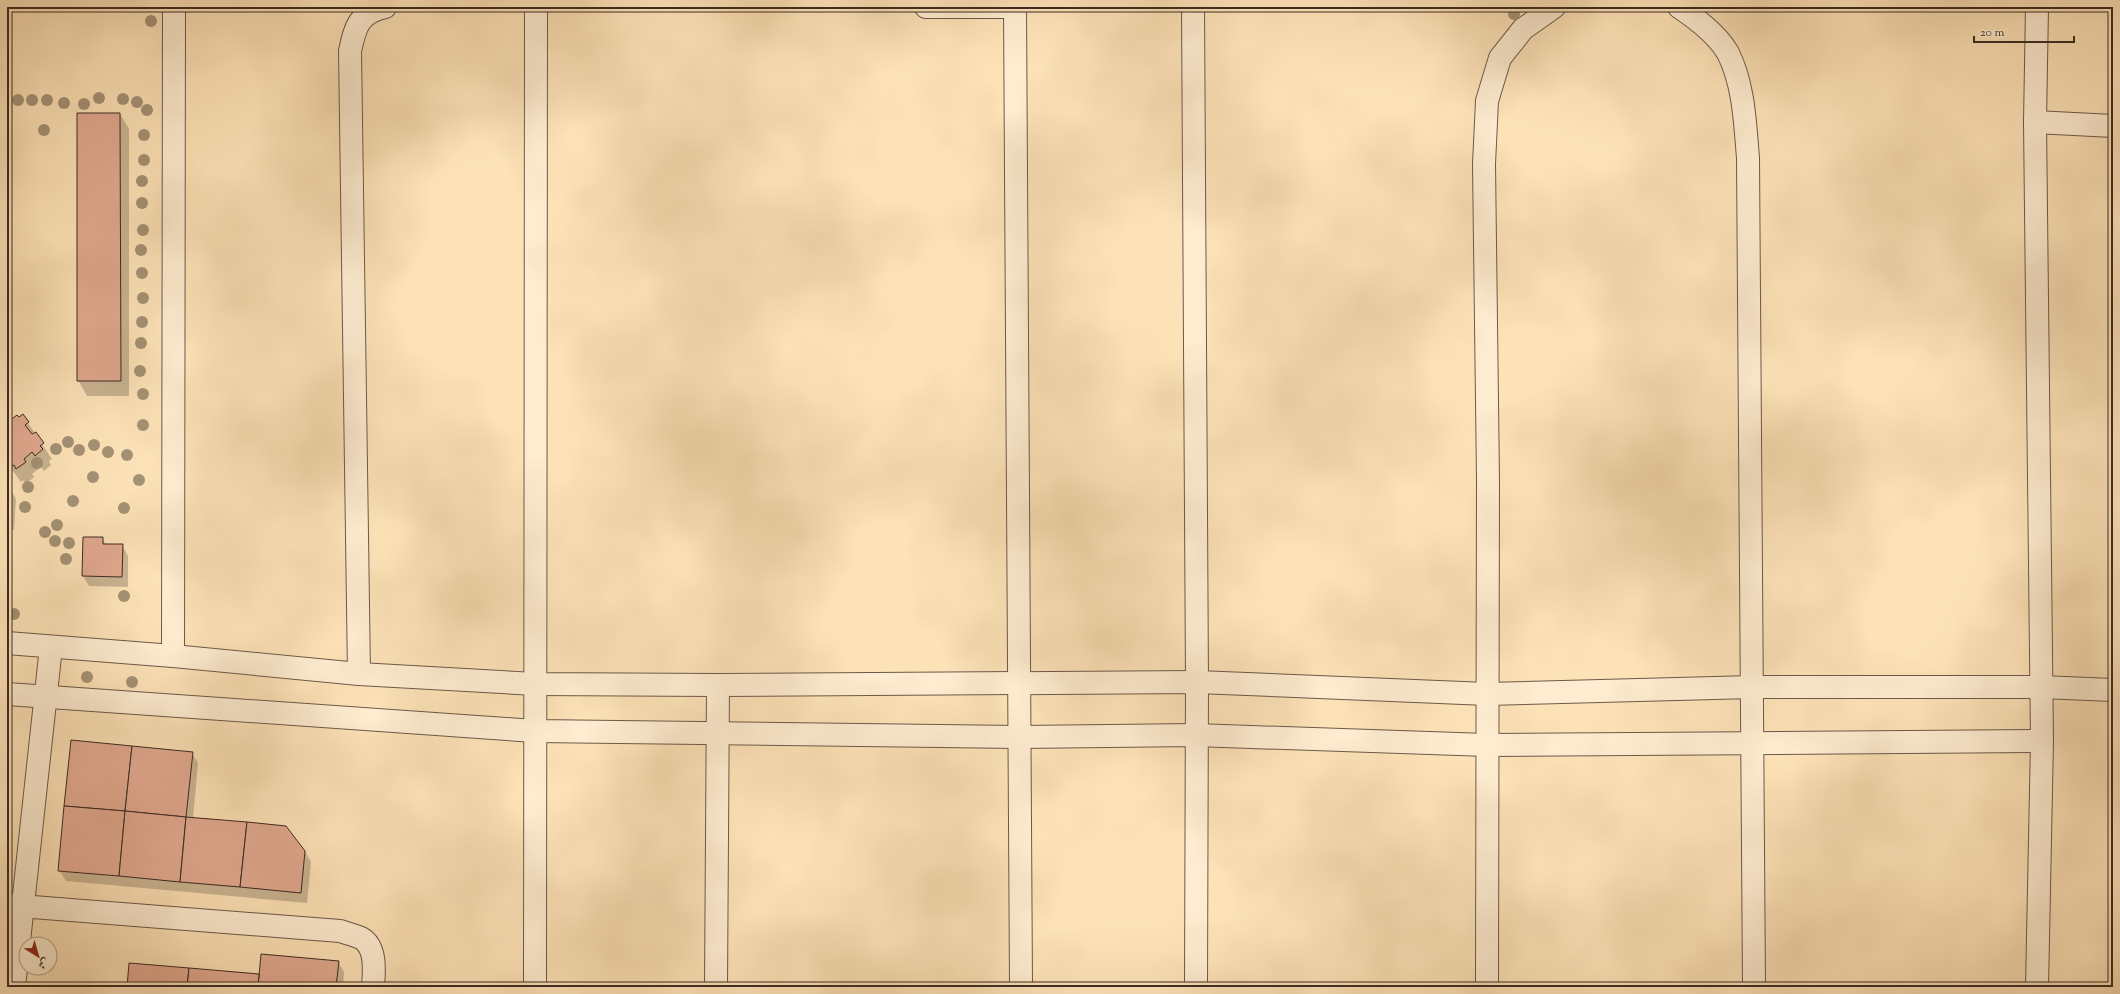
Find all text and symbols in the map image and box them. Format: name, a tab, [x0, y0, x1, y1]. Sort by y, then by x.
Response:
scale bar	[1974, 18, 2074, 44]
text: 20 m	[1980, 24, 2005, 42]
north arrow	[18, 936, 58, 976]
text: ش	[34, 954, 53, 973]

